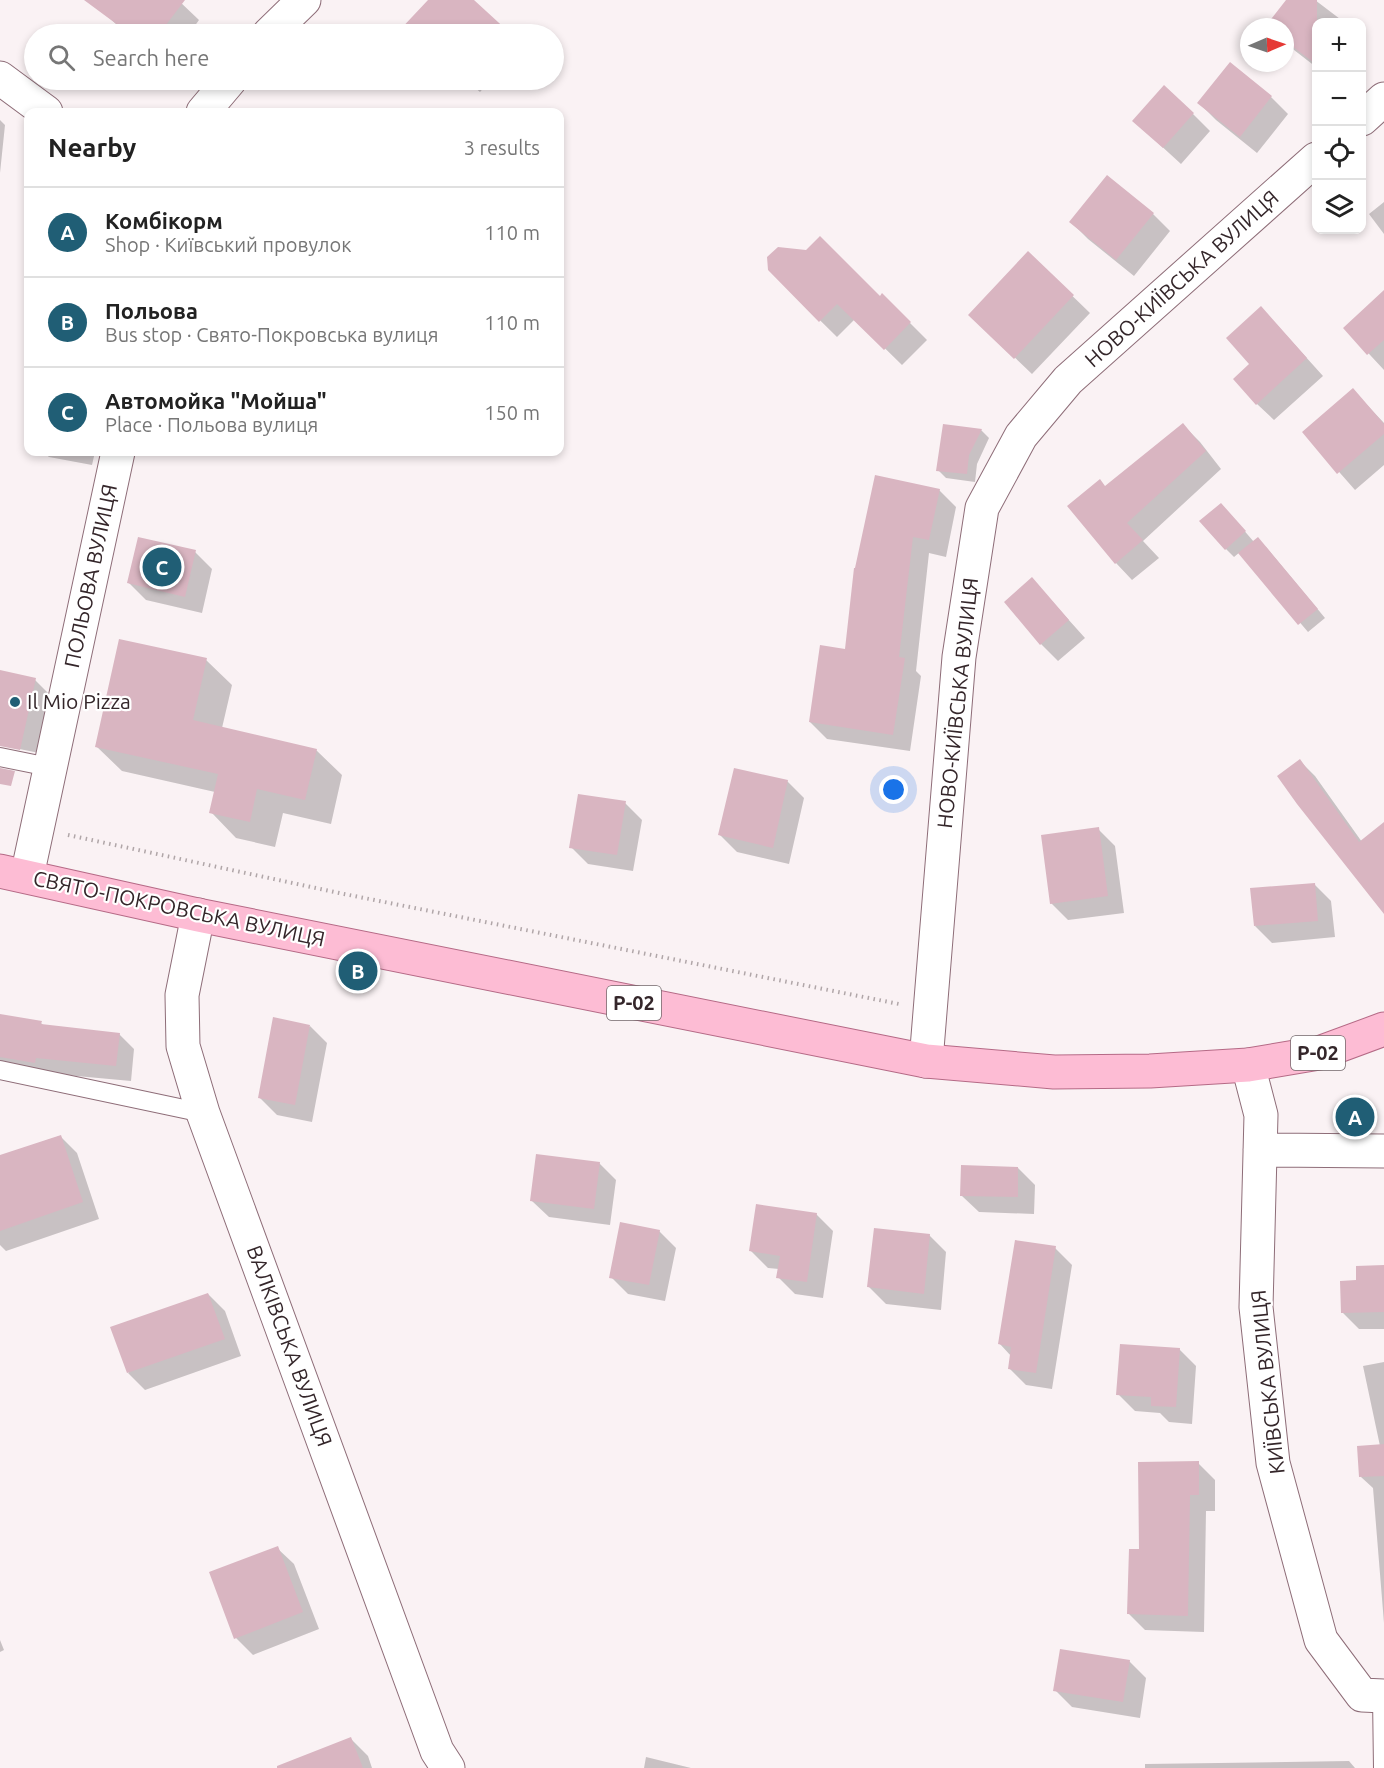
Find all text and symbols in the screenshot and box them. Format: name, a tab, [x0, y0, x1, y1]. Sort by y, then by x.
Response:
north arrow	[1240, 18, 1294, 72]
map controls	[1312, 18, 1366, 234]
button: +	[1312, 18, 1366, 72]
search box	[24, 24, 564, 90]
icon: search	[45, 41, 78, 74]
text: Search here	[93, 45, 209, 70]
button: −	[1312, 72, 1366, 126]
button: locate	[1312, 126, 1366, 180]
text: Nearby	[48, 133, 136, 162]
text: 3 results	[464, 136, 540, 159]
button: layers	[1312, 180, 1366, 234]
street label: НОВО-КИЇВСЬКА ВУЛИЦЯ	[1080, 185, 1283, 372]
text: Комбікорм	[105, 208, 223, 233]
text: A	[60, 221, 75, 244]
text: 110 m	[484, 221, 540, 244]
text: Shop · Київський провулок	[105, 233, 351, 256]
text: Польова	[105, 298, 198, 323]
text: B	[61, 311, 74, 334]
text: 110 m	[484, 311, 540, 334]
text: Bus stop · Свято-Покровська вулиця	[105, 323, 438, 346]
text: Автомойка "Мойша"	[105, 388, 327, 413]
text: C	[61, 401, 74, 424]
text: 150 m	[484, 401, 540, 424]
text: Place · Польова вулиця	[105, 413, 318, 436]
street label: ПОЛЬОВА ВУЛИЦЯ	[59, 482, 121, 670]
pin: C	[142, 544, 182, 590]
street label: НОВО-КИЇВСЬКА ВУЛИЦЯ	[932, 576, 982, 830]
place label: Il Mio Pizza	[27, 689, 131, 713]
marker: Il Mio Pizza	[8, 695, 22, 709]
your location	[879, 775, 908, 804]
street label: СВЯТО-ПОКРОВСЬКА ВУЛИЦЯ	[31, 865, 327, 951]
pin: B	[338, 948, 378, 994]
road number: Р-02	[607, 986, 661, 1020]
road number: Р-02	[1291, 1036, 1345, 1070]
pin: A	[1336, 1094, 1374, 1140]
street label: ВАЛКІВСЬКА ВУЛИЦЯ	[242, 1242, 337, 1449]
street label: КИЇВСЬКА ВУЛИЦЯ	[1245, 1289, 1289, 1475]

